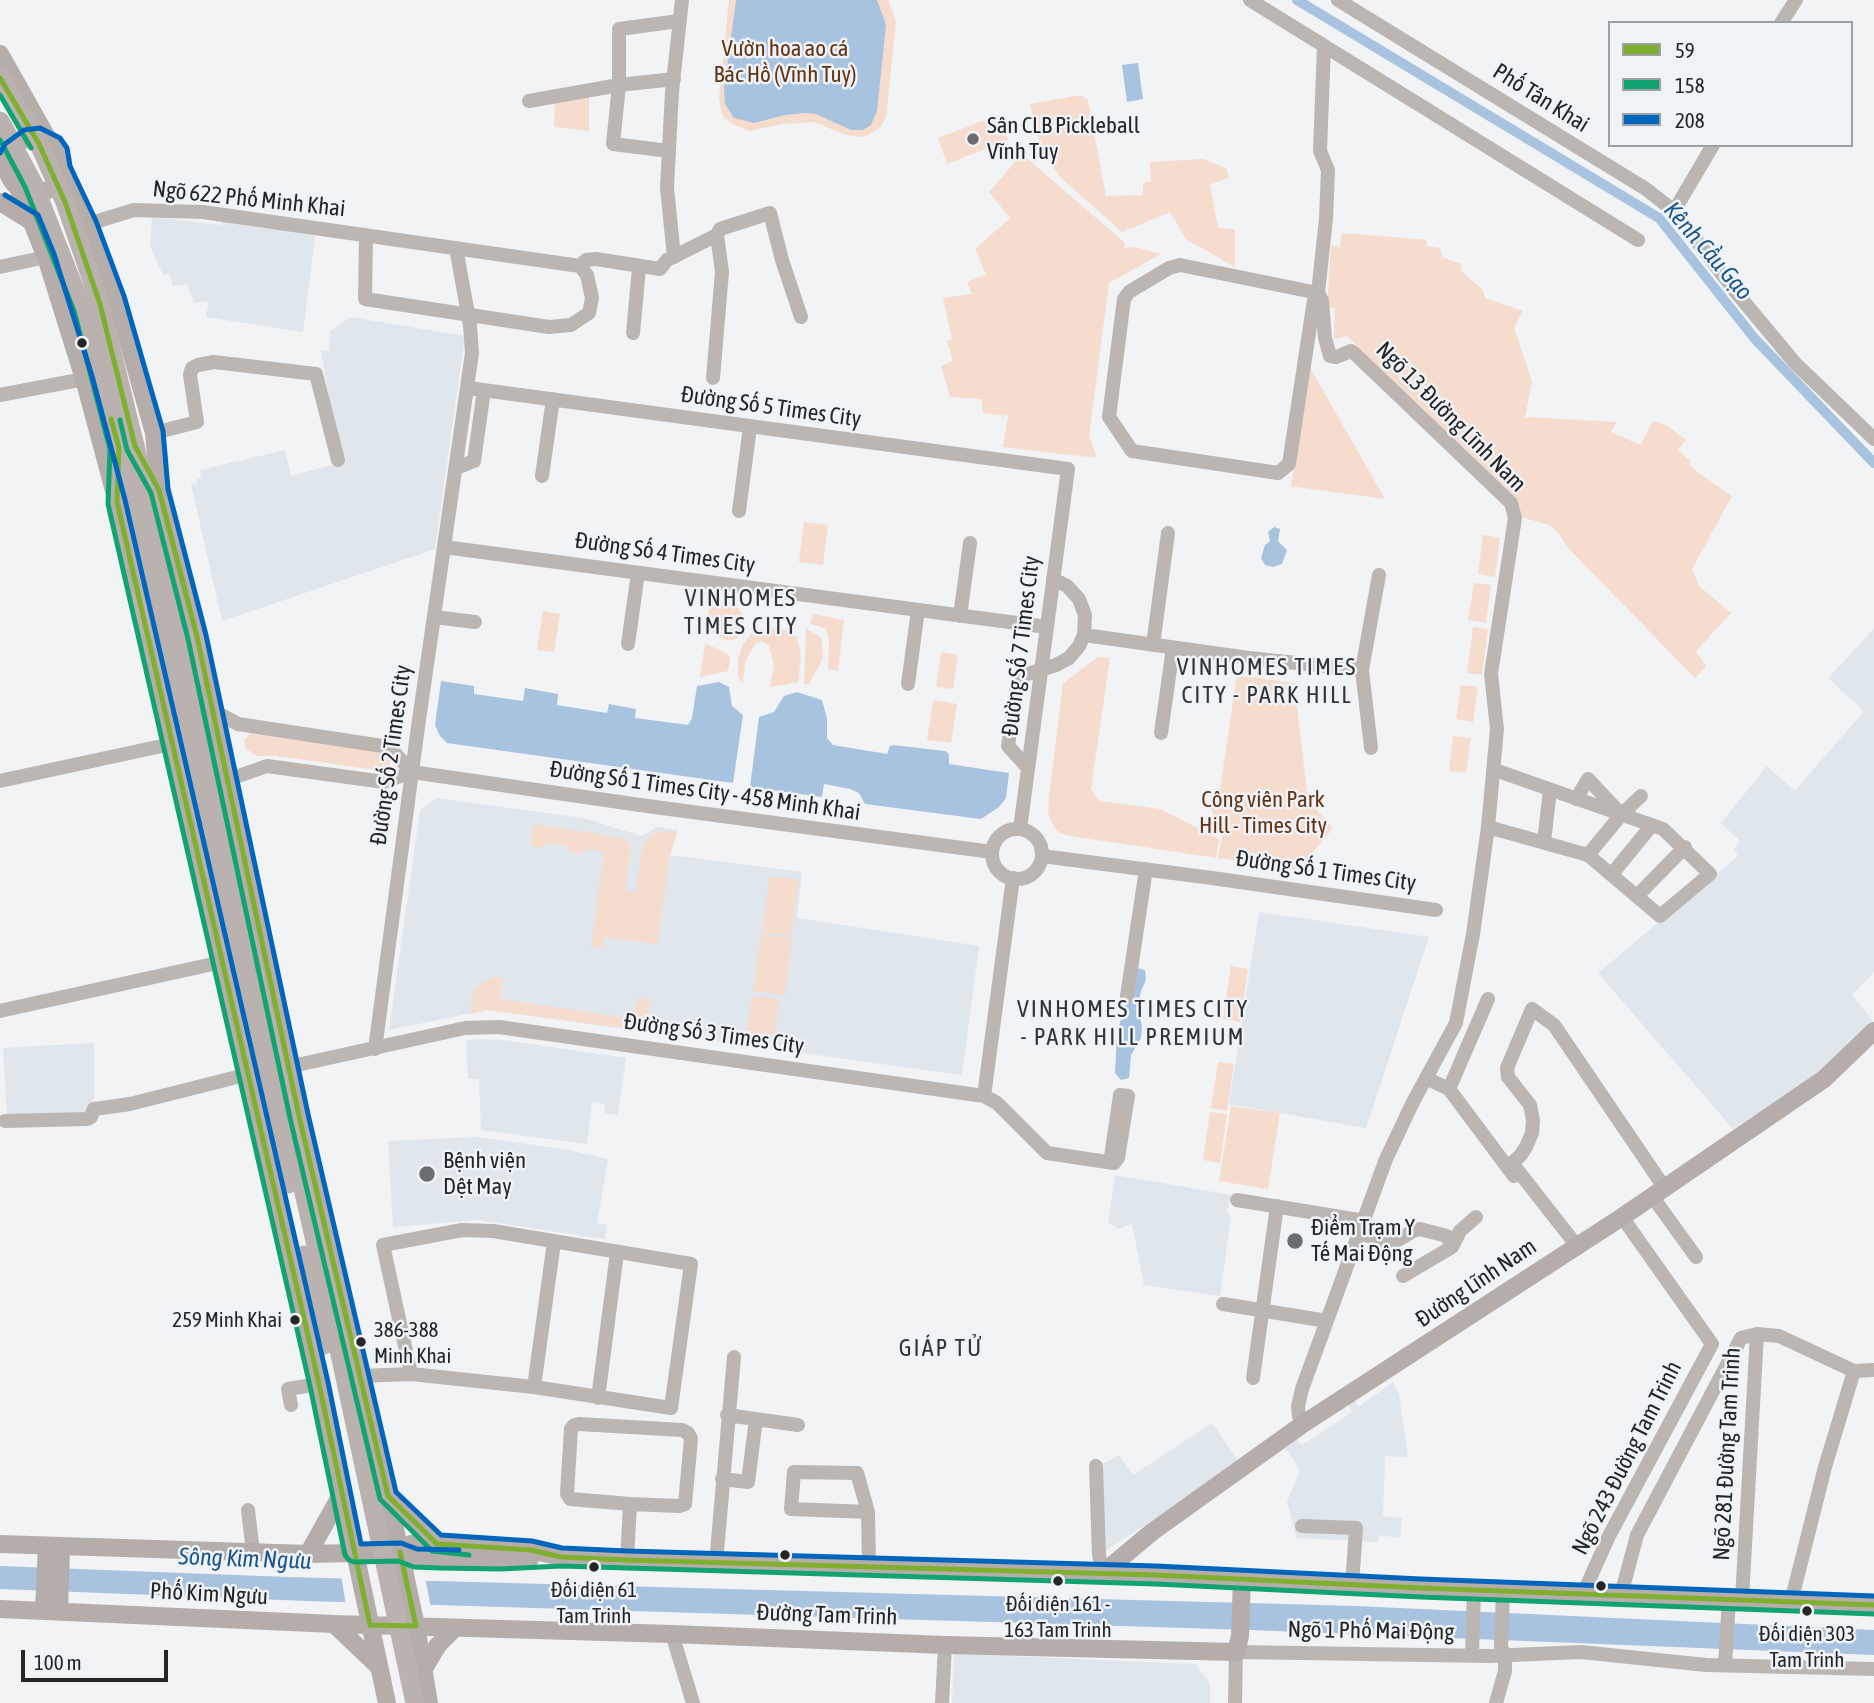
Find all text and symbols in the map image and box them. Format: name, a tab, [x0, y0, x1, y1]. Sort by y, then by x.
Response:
legend	[1608, 21, 1853, 147]
park label: Vườn hoa ao cá Bác Hồ (Vĩnh Tuy)	[713, 35, 857, 89]
text: 59	[1675, 38, 1695, 62]
street label: Phố Tân Khai	[1488, 58, 1594, 138]
text: 158	[1675, 73, 1705, 97]
text: 208	[1675, 108, 1705, 132]
place label: Sân CLB Pickleball Vĩnh Tuy	[987, 112, 1140, 166]
marker: Sân CLB Pickleball Vĩnh Tuy	[965, 131, 981, 147]
street label: Ngõ 622 Phố Minh Khai	[151, 175, 347, 223]
water label: Kênh Cầu Gạo	[1658, 196, 1758, 306]
unlabelled marker	[75, 336, 89, 350]
street label: Ngõ 13 Đường Lĩnh Nam	[1370, 336, 1532, 498]
street label: Đường Số 5 Times City	[679, 381, 863, 433]
street label: Đường Số 4 Times City	[573, 527, 757, 579]
street label: Đường Số 7 Times City	[996, 554, 1046, 738]
district label: VINHOMES TIMES CITY	[685, 584, 797, 640]
district label: VINHOMES TIMES CITY - PARK HILL	[1178, 653, 1356, 709]
street label: Đường Số 2 Times City	[365, 663, 417, 847]
street label: Đường Số 1 Times City - 458 Minh Khai	[548, 756, 862, 826]
park label: Công viên Park Hill - Times City	[1199, 786, 1327, 840]
street label: Đường Số 1 Times City	[1234, 845, 1418, 897]
district label: VINHOMES TIMES CITY - PARK HILL PREMIUM	[1019, 995, 1247, 1051]
street label: Đường Số 3 Times City	[622, 1008, 806, 1060]
place label: Bệnh viện Dệt May	[443, 1147, 526, 1201]
marker: Bệnh viện Dệt May	[417, 1164, 437, 1184]
place label: Điểm Trạm Y Tế Mai Động	[1311, 1214, 1415, 1268]
marker: Điểm Trạm Y Tế Mai Động	[1285, 1231, 1305, 1251]
street label: Đường Lĩnh Nam	[1410, 1233, 1542, 1333]
place label: 259 Minh Khai	[172, 1307, 282, 1333]
marker: 259 Minh Khai	[288, 1313, 302, 1327]
place label: 386-388 Minh Khai	[374, 1317, 451, 1367]
district label: GIÁP TỬ	[900, 1334, 982, 1362]
marker: 386-388 Minh Khai	[354, 1335, 368, 1349]
street label: Ngõ 281 Đường Tam Trinh	[1708, 1347, 1746, 1561]
street label: Ngõ 243 Đường Tam Trinh	[1566, 1357, 1688, 1559]
water label: Sông Kim Ngưu	[178, 1542, 312, 1576]
unlabelled marker	[778, 1548, 792, 1562]
marker: Đối diện 61 Tam Trinh	[587, 1560, 601, 1574]
marker: Đối diện 161 - 163 Tam Trinh	[1051, 1574, 1065, 1588]
street label: Phố Kim Ngưu	[149, 1577, 269, 1611]
place label: Đối diện 61 Tam Trinh	[551, 1577, 637, 1627]
unlabelled marker	[1594, 1579, 1608, 1593]
place label: Đối diện 161 - 163 Tam Trinh	[1004, 1591, 1112, 1641]
street label: Đường Tam Trinh	[756, 1599, 898, 1631]
marker: Đối diện 303 Tam Trinh	[1800, 1604, 1814, 1618]
street label: Ngõ 1 Phố Mai Động	[1287, 1616, 1455, 1646]
place label: Đối diện 303 Tam Trinh	[1759, 1621, 1855, 1671]
scale bar	[24, 1636, 172, 1680]
text: 100 m	[34, 1650, 82, 1674]

